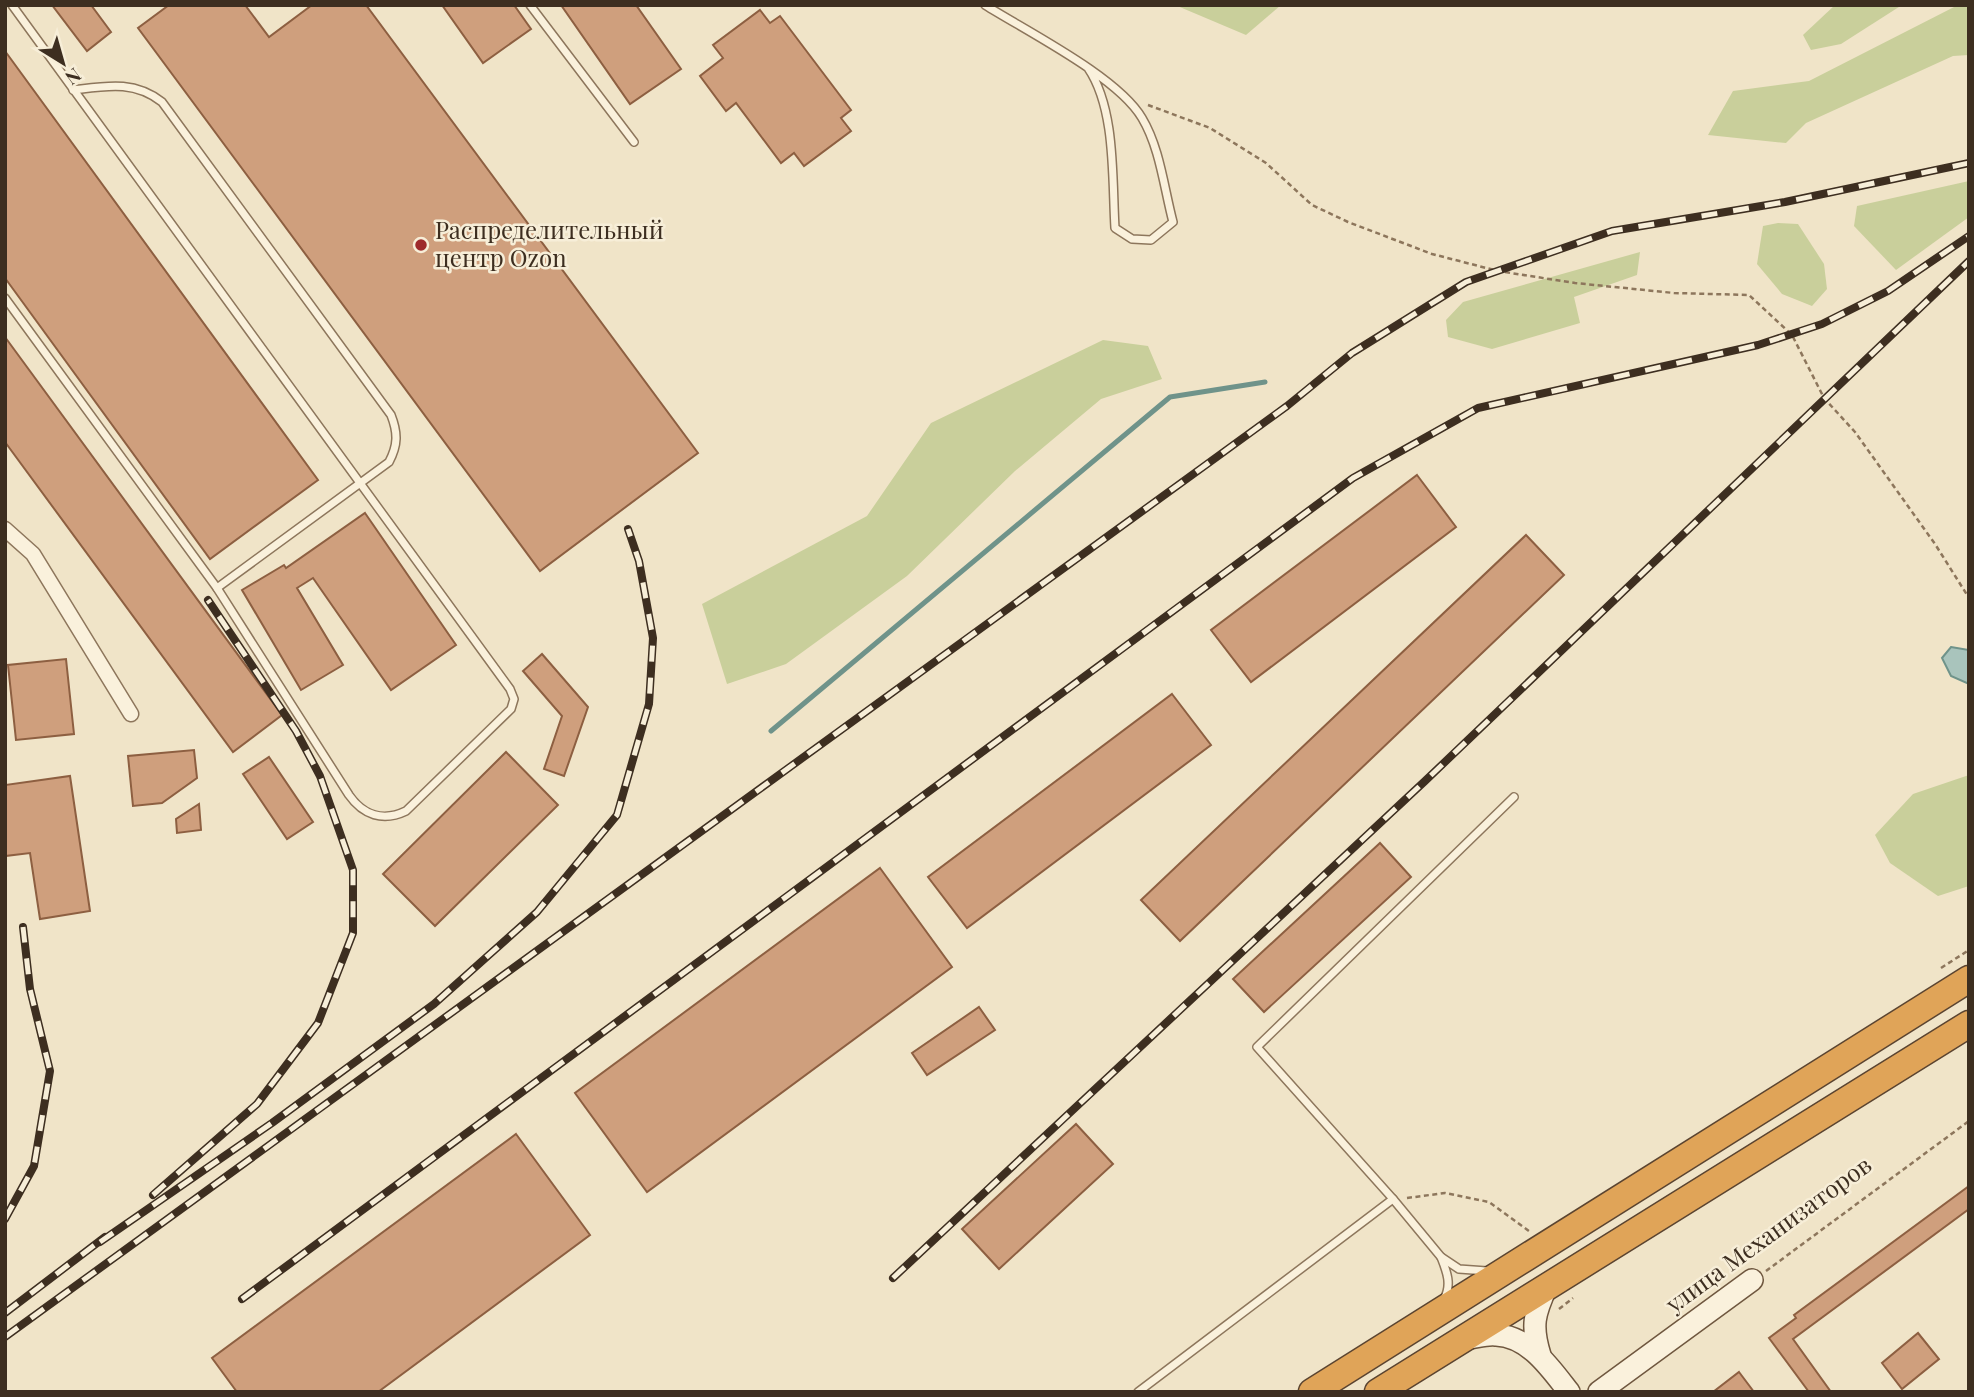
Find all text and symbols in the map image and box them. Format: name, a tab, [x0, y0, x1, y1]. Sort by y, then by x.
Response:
north arrow	[28, 28, 98, 98]
text: N	[60, 63, 87, 92]
place label: Распределительный центр Ozon	[435, 213, 664, 273]
marker: Распределительный центр Ozon	[413, 237, 429, 253]
street label: улица Механизаторов	[1658, 1148, 1877, 1319]

